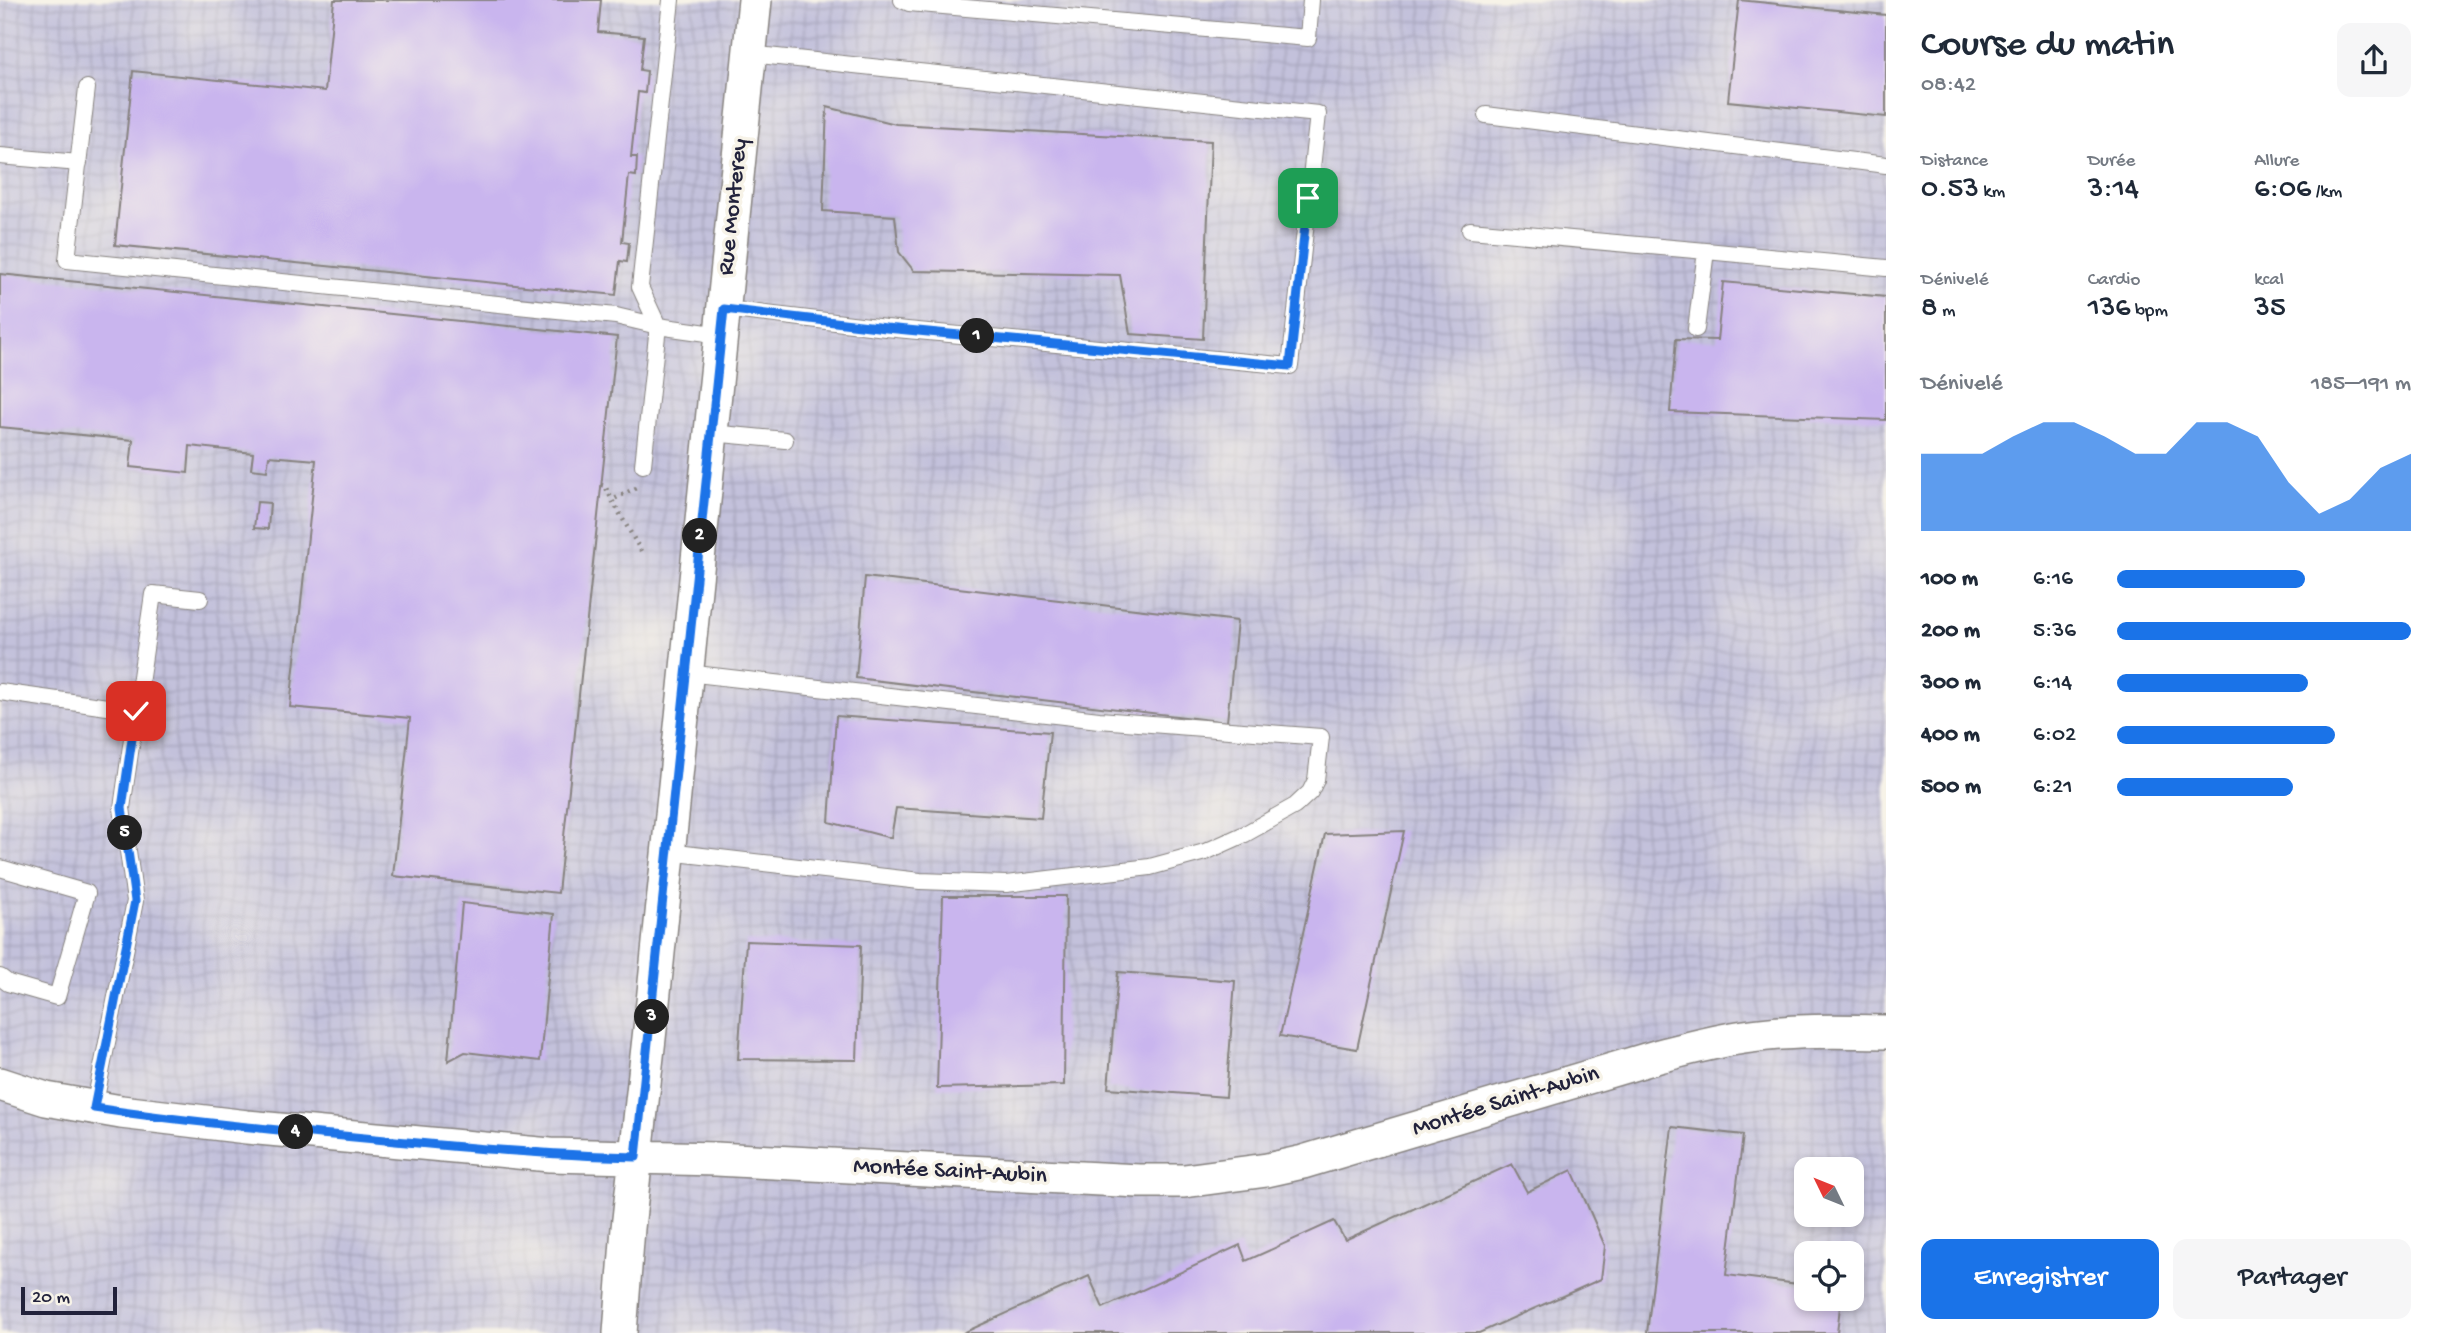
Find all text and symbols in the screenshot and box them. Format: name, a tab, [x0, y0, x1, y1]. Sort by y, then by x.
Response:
button: share	[2337, 23, 2411, 97]
text: Course du matin	[1921, 24, 2174, 68]
text: 08:42	[1921, 72, 1976, 99]
street label: Rue Monterey	[712, 137, 756, 277]
text: Distance	[1921, 150, 1988, 173]
text: Durée	[2088, 150, 2135, 173]
text: Allure	[2254, 150, 2299, 173]
pin	[1278, 168, 1338, 228]
text: 0.53	[1921, 173, 1979, 208]
text: 3:14	[2088, 173, 2139, 208]
text: 6:06	[2254, 173, 2311, 208]
icon: arrive	[1289, 179, 1327, 217]
text: km	[1979, 181, 2005, 204]
text: /km	[2311, 181, 2342, 204]
text: Dénivelé	[1921, 269, 1989, 292]
text: Cardio	[2088, 269, 2140, 292]
text: kcal	[2254, 269, 2284, 292]
text: 8	[1921, 292, 1937, 327]
text: 136	[2088, 292, 2131, 327]
text: 35	[2254, 292, 2286, 327]
text: m	[1937, 300, 1955, 323]
text: bpm	[2131, 300, 2168, 323]
pin: 1	[960, 318, 995, 354]
text: 1	[973, 324, 980, 347]
text: Dénivelé	[1921, 371, 2003, 398]
text: 185–191 m	[2311, 371, 2411, 398]
pin: 2	[682, 518, 718, 554]
text: 2	[695, 524, 704, 547]
text: 100 m	[1921, 566, 1978, 593]
text: 6:16	[2033, 566, 2073, 593]
text: 200 m	[1921, 618, 1980, 645]
text: 5:36	[2033, 618, 2076, 645]
text: 300 m	[1921, 670, 1981, 697]
text: 6:14	[2033, 670, 2072, 697]
pin	[106, 681, 166, 741]
icon: check	[117, 692, 155, 730]
text: 400 m	[1921, 722, 1980, 749]
text: 6:02	[2033, 722, 2076, 749]
text: 500 m	[1921, 774, 1981, 801]
text: 6:21	[2033, 774, 2072, 801]
pin: 5	[108, 816, 142, 850]
text: 5	[120, 821, 130, 844]
pin: 3	[634, 1000, 670, 1034]
text: 3	[647, 1005, 656, 1028]
street label: Montée Saint-Aubin	[1409, 1060, 1603, 1144]
pin: 4	[278, 1114, 314, 1150]
text: 4	[291, 1120, 300, 1143]
street label: Montée Saint-Aubin	[852, 1152, 1048, 1192]
north arrow	[1794, 1157, 1864, 1227]
map controls	[1794, 1157, 1864, 1311]
button: Enregistrer	[1921, 1239, 2159, 1319]
button: Partager	[2173, 1239, 2411, 1319]
button: locate	[1794, 1241, 1864, 1311]
scale bar	[21, 1284, 117, 1316]
text: 20 m	[32, 1287, 70, 1310]

